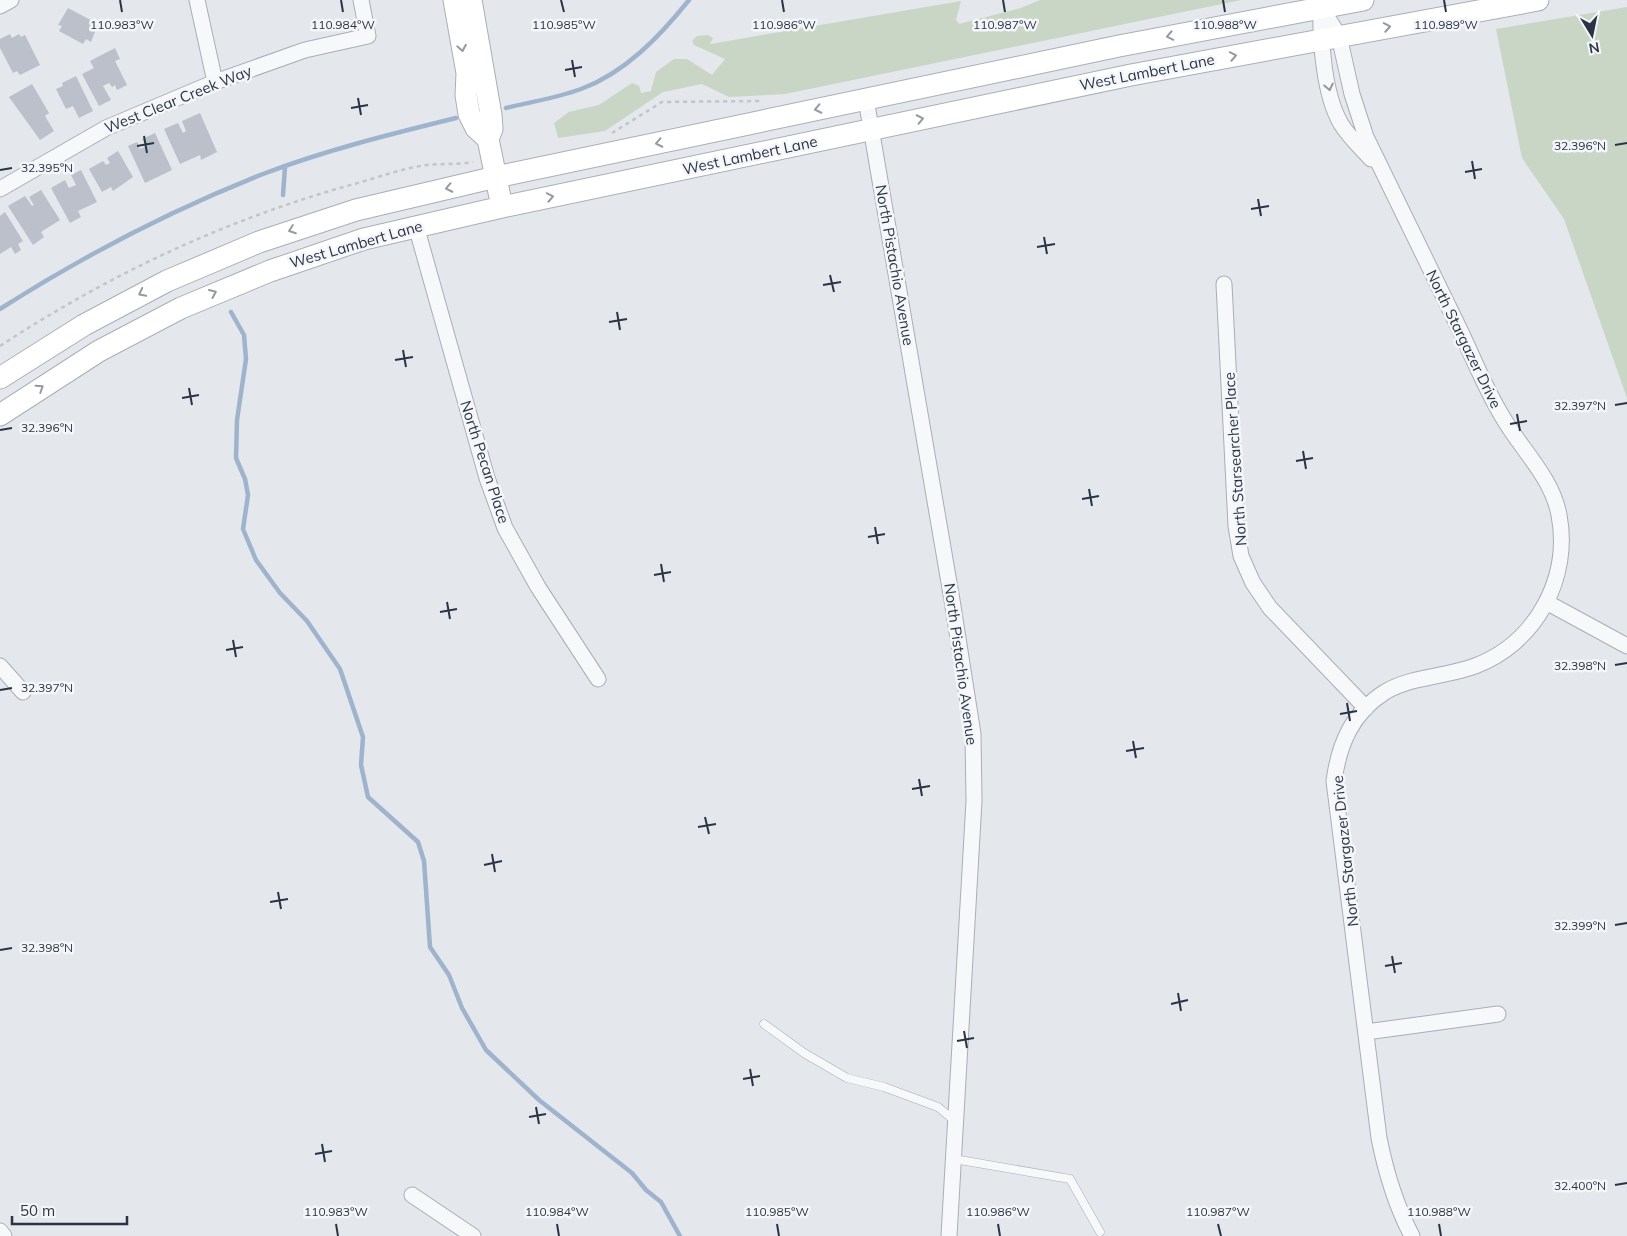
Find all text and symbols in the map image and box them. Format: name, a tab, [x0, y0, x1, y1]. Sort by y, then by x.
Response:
north arrow	[1567, 10, 1617, 60]
text: 110.983°W	[90, 17, 154, 32]
text: 110.984°W	[311, 17, 375, 32]
text: 110.985°W	[532, 17, 596, 32]
text: 110.986°W	[752, 17, 816, 32]
text: 110.987°W	[973, 17, 1037, 32]
text: 110.988°W	[1193, 17, 1257, 32]
text: 110.989°W	[1414, 17, 1478, 32]
one-way arrow	[1383, 23, 1392, 33]
one-way arrow	[1166, 30, 1175, 41]
text: N	[1587, 38, 1601, 58]
one-way arrow	[457, 44, 467, 52]
street label: West Lambert Lane	[1078, 50, 1216, 94]
one-way arrow	[1229, 51, 1238, 61]
street label: West Clear Creek Way	[102, 61, 254, 137]
one-way arrow	[1324, 83, 1334, 92]
one-way arrow	[814, 103, 822, 114]
one-way arrow	[915, 114, 924, 125]
street label: West Lambert Lane	[681, 131, 819, 179]
one-way arrow	[655, 137, 664, 148]
text: 32.396°N	[1554, 138, 1606, 153]
text: 32.395°N	[21, 160, 73, 175]
one-way arrow	[444, 182, 453, 192]
street label: North Pistachio Avenue	[871, 183, 919, 347]
one-way arrow	[546, 192, 554, 203]
street label: West Lambert Lane	[287, 216, 425, 272]
one-way arrow	[288, 224, 297, 234]
street label: North Stargazer Drive	[1422, 267, 1506, 411]
one-way arrow	[139, 287, 148, 297]
one-way arrow	[208, 289, 217, 300]
street label: North Starsearcher Place	[1219, 372, 1251, 546]
one-way arrow	[34, 385, 44, 394]
street label: North Pecan Place	[456, 398, 514, 526]
text: 32.397°N	[1554, 398, 1606, 413]
text: 32.396°N	[21, 420, 73, 435]
street label: North Pistachio Avenue	[940, 582, 982, 746]
text: 32.398°N	[1554, 658, 1606, 673]
text: 32.397°N	[21, 680, 73, 695]
street label: North Stargazer Drive	[1328, 774, 1362, 928]
text: 32.399°N	[1554, 918, 1606, 933]
text: 32.398°N	[21, 940, 73, 955]
text: 32.400°N	[1554, 1178, 1606, 1193]
scale bar	[12, 1194, 128, 1226]
text: 50 m	[20, 1201, 55, 1220]
text: 110.983°W	[304, 1204, 368, 1219]
text: 110.984°W	[525, 1204, 589, 1219]
text: 110.985°W	[745, 1204, 809, 1219]
text: 110.986°W	[966, 1204, 1030, 1219]
text: 110.987°W	[1186, 1204, 1250, 1219]
text: 110.988°W	[1407, 1204, 1471, 1219]

